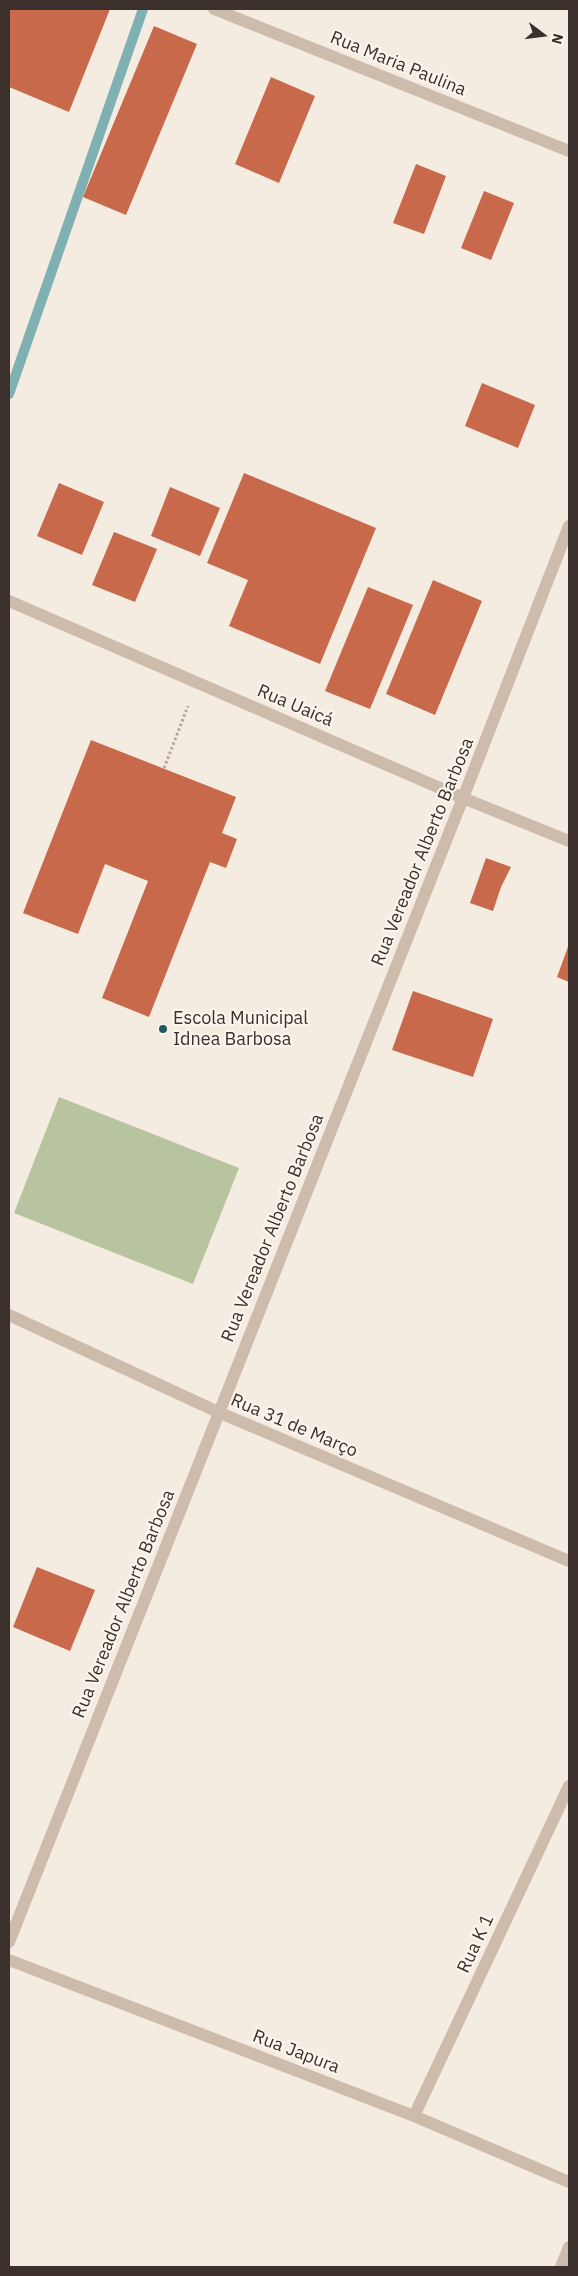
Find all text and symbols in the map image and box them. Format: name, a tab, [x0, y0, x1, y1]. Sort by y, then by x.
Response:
north arrow	[518, 10, 568, 60]
street label: Rua Maria Paulina	[327, 27, 469, 101]
text: N	[547, 32, 567, 46]
street label: Rua Uaicá	[254, 680, 336, 732]
street label: Rua Vereador Alberto Barbosa	[367, 735, 479, 969]
place label: Escola Municipal Idnea Barbosa	[173, 1008, 308, 1050]
marker: Escola Municipal Idnea Barbosa	[157, 1023, 169, 1035]
street label: Rua Vereador Alberto Barbosa	[217, 1111, 329, 1345]
street label: Rua 31 de Março	[227, 1390, 361, 1462]
street label: Rua Vereador Alberto Barbosa	[68, 1487, 180, 1721]
street label: Rua K 1	[453, 1911, 499, 1977]
street label: Rua Japura	[250, 2026, 342, 2078]

